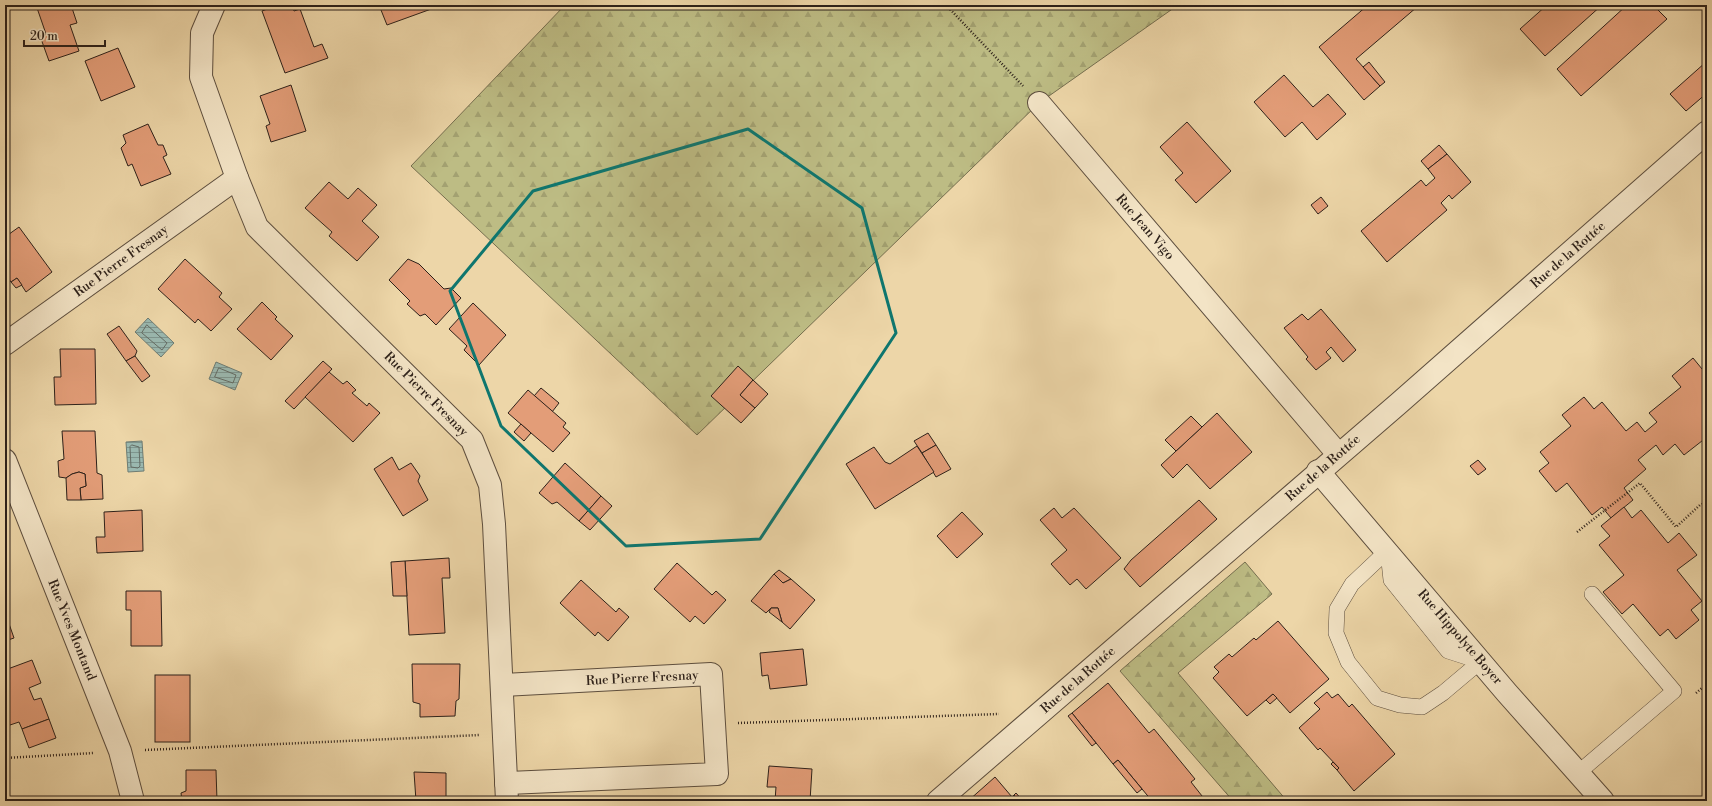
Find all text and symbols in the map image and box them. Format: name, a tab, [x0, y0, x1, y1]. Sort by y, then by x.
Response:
scale bar	[24, 22, 105, 48]
text: 20 m	[30, 29, 58, 44]
street label: Rue Jean Vigo	[1112, 191, 1178, 263]
street label: Rue de la Rottée	[1527, 218, 1609, 292]
street label: Rue Pierre Fresnay	[71, 221, 172, 301]
street label: Rue Pierre Fresnay	[380, 348, 472, 440]
street label: Rue de la Rottée	[1282, 431, 1364, 505]
street label: Rue Yves Montand	[44, 577, 100, 684]
street label: Rue Hippolyte Boyer	[1414, 586, 1506, 688]
street label: Rue de la Rottée	[1037, 643, 1119, 717]
street label: Rue Pierre Fresnay	[585, 667, 699, 689]

